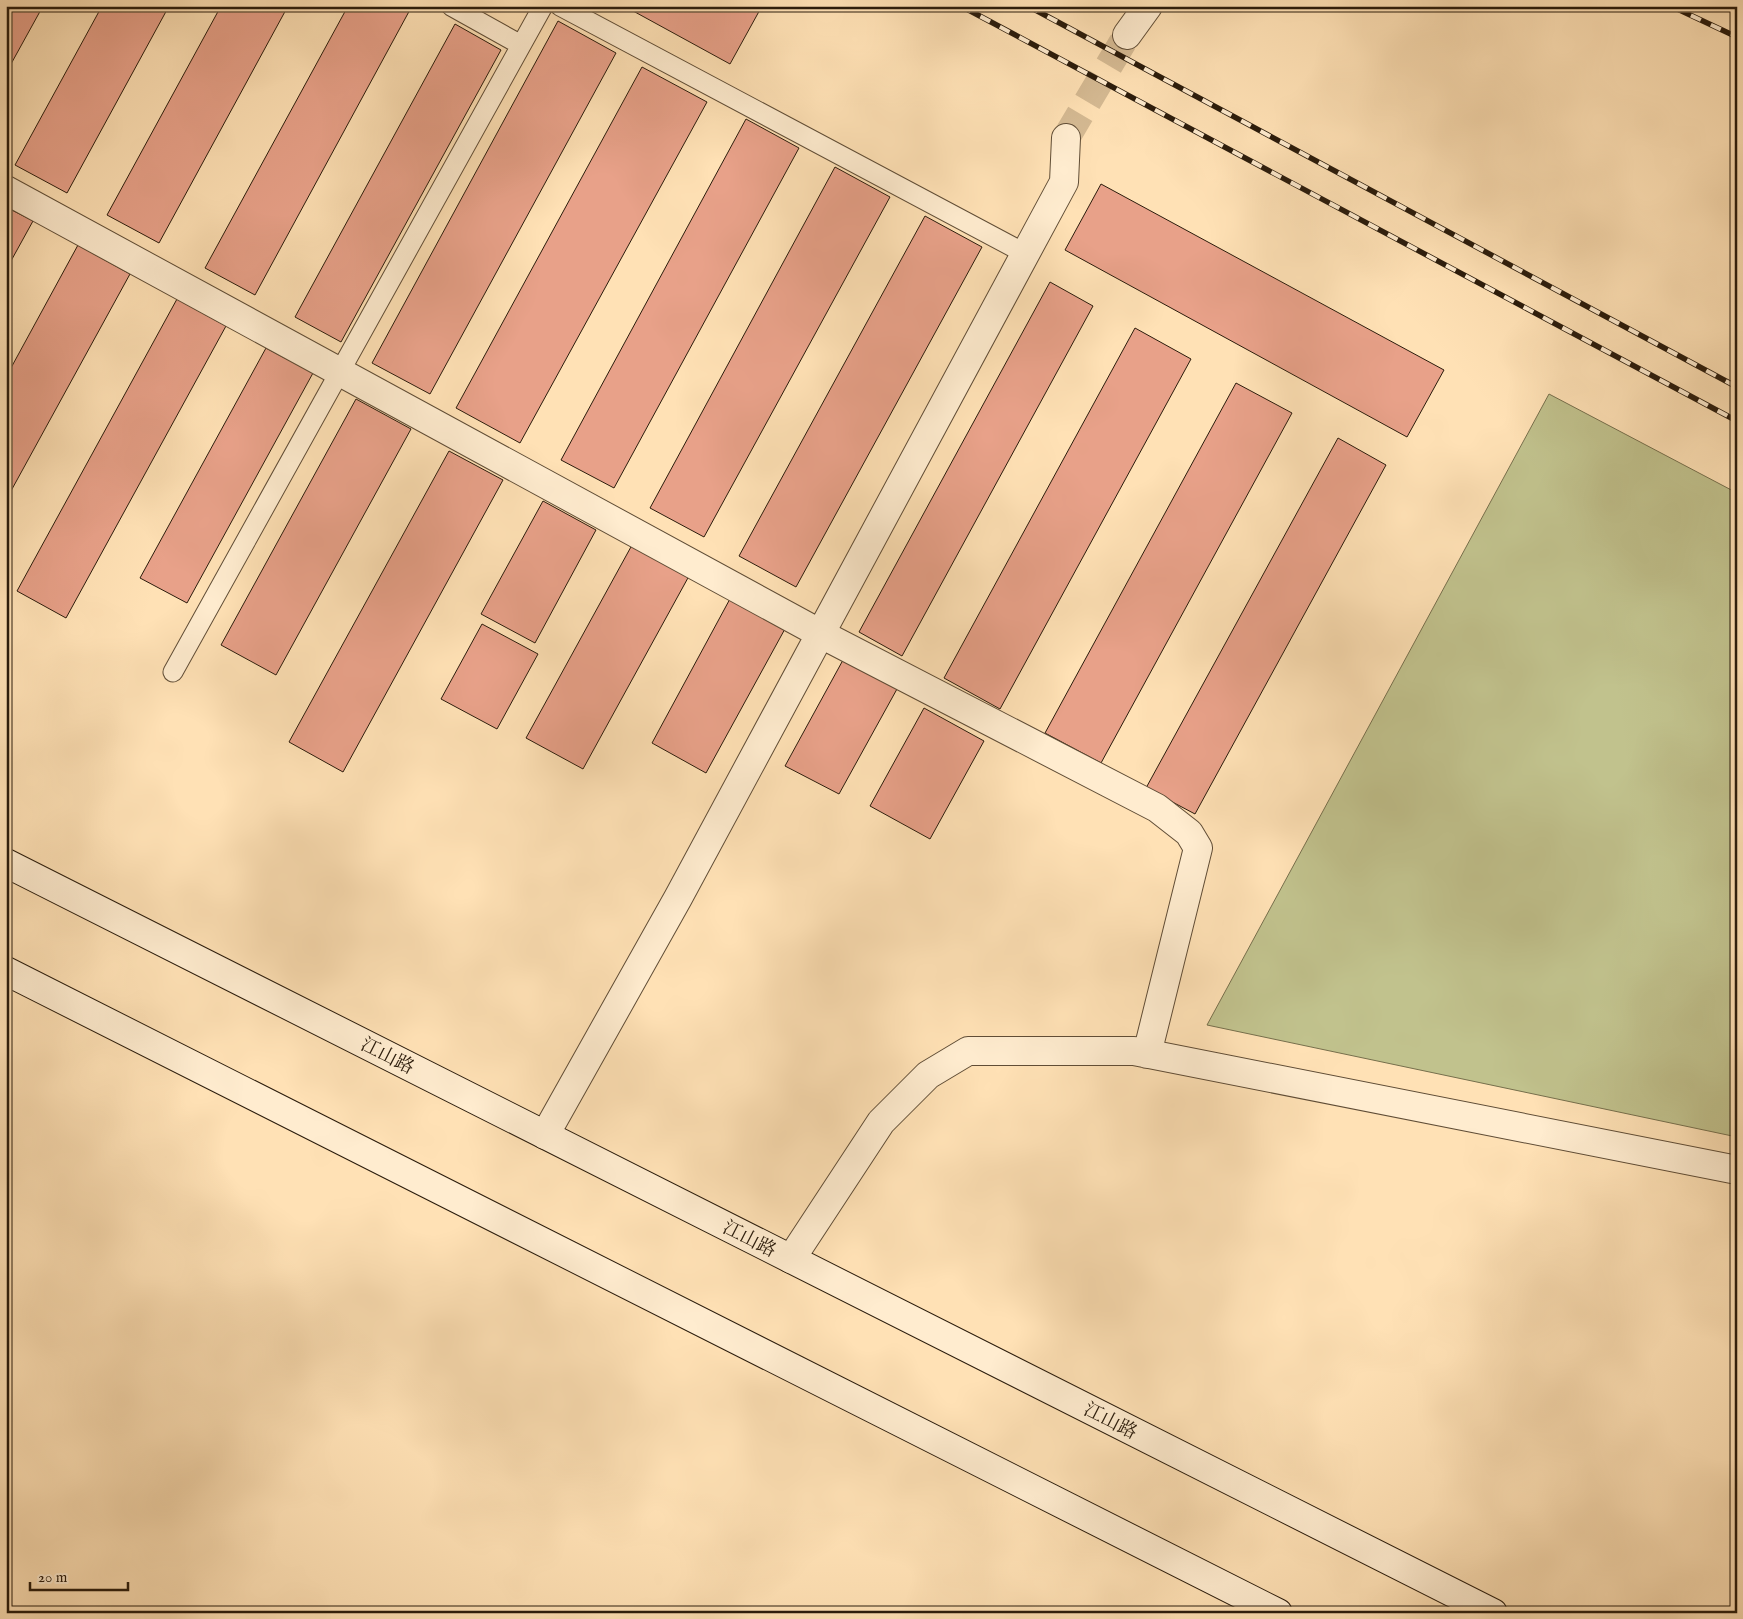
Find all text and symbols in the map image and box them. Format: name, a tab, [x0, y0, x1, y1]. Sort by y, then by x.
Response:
street label: 江山路	[356, 1033, 418, 1080]
street label: 江山路	[718, 1216, 780, 1263]
street label: 江山路	[1079, 1398, 1141, 1445]
scale bar	[30, 1559, 128, 1591]
text: 20 m	[38, 1568, 68, 1587]

